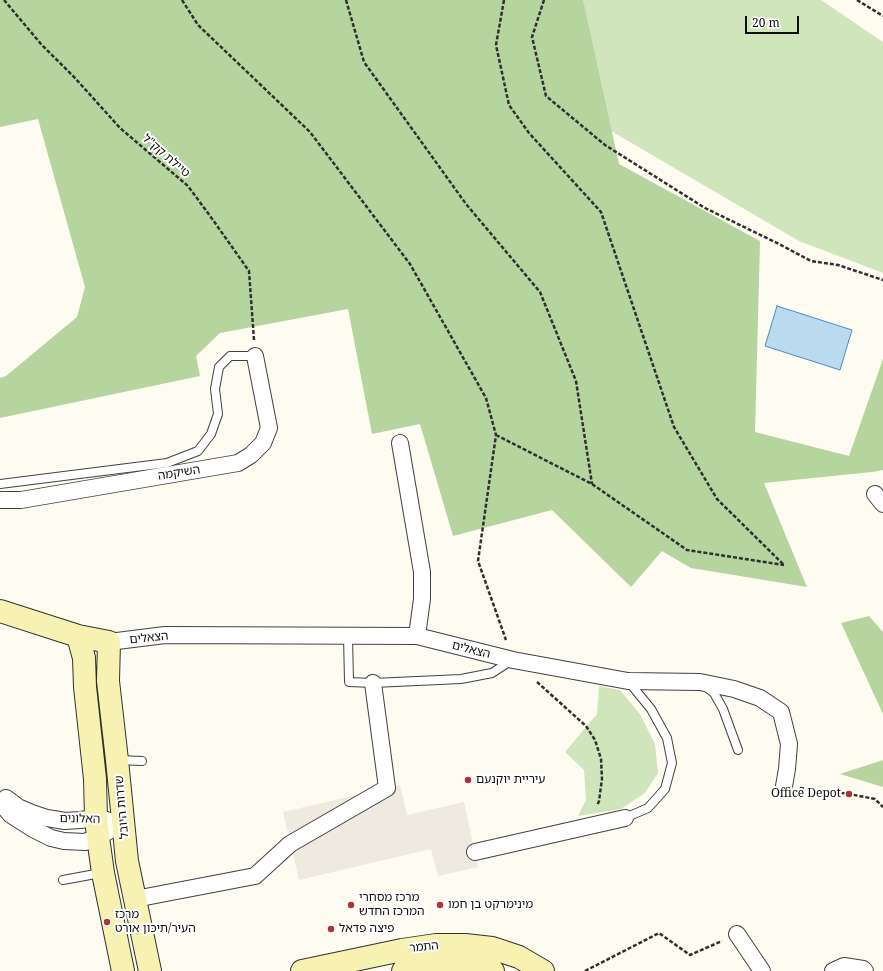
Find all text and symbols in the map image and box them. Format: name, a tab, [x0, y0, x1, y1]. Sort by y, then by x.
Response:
scale bar	[747, 8, 801, 34]
text: 20 m	[752, 14, 780, 31]
street label: טיילת קק"ל	[139, 131, 193, 181]
street label: השיקמה	[157, 463, 201, 483]
street label: הצאלים	[129, 629, 169, 647]
street label: הצאלים	[450, 638, 492, 662]
place label: עיריית יוקנעם	[476, 773, 545, 787]
street label: שדרות היובל	[112, 775, 132, 839]
marker: עיריית יוקנעם	[463, 775, 473, 785]
place label: Office Depot	[771, 787, 841, 801]
marker: Office Depot	[844, 789, 854, 799]
street label: האלונים	[60, 811, 100, 827]
place label: מרכז מסחרי המרכז החדש	[359, 891, 424, 919]
place label: מינימרקט בן חמו	[448, 898, 533, 912]
marker: מרכז מסחרי המרכז החדש	[346, 900, 356, 910]
marker: מינימרקט בן חמו	[435, 900, 445, 910]
place label: מרכז העיר/תיכון אורט	[115, 908, 196, 936]
marker: מרכז העיר/תיכון אורט	[102, 917, 112, 927]
place label: פיצה פדאל	[339, 922, 395, 936]
marker: פיצה פדאל	[326, 924, 336, 934]
street label: התמר	[409, 938, 439, 956]

